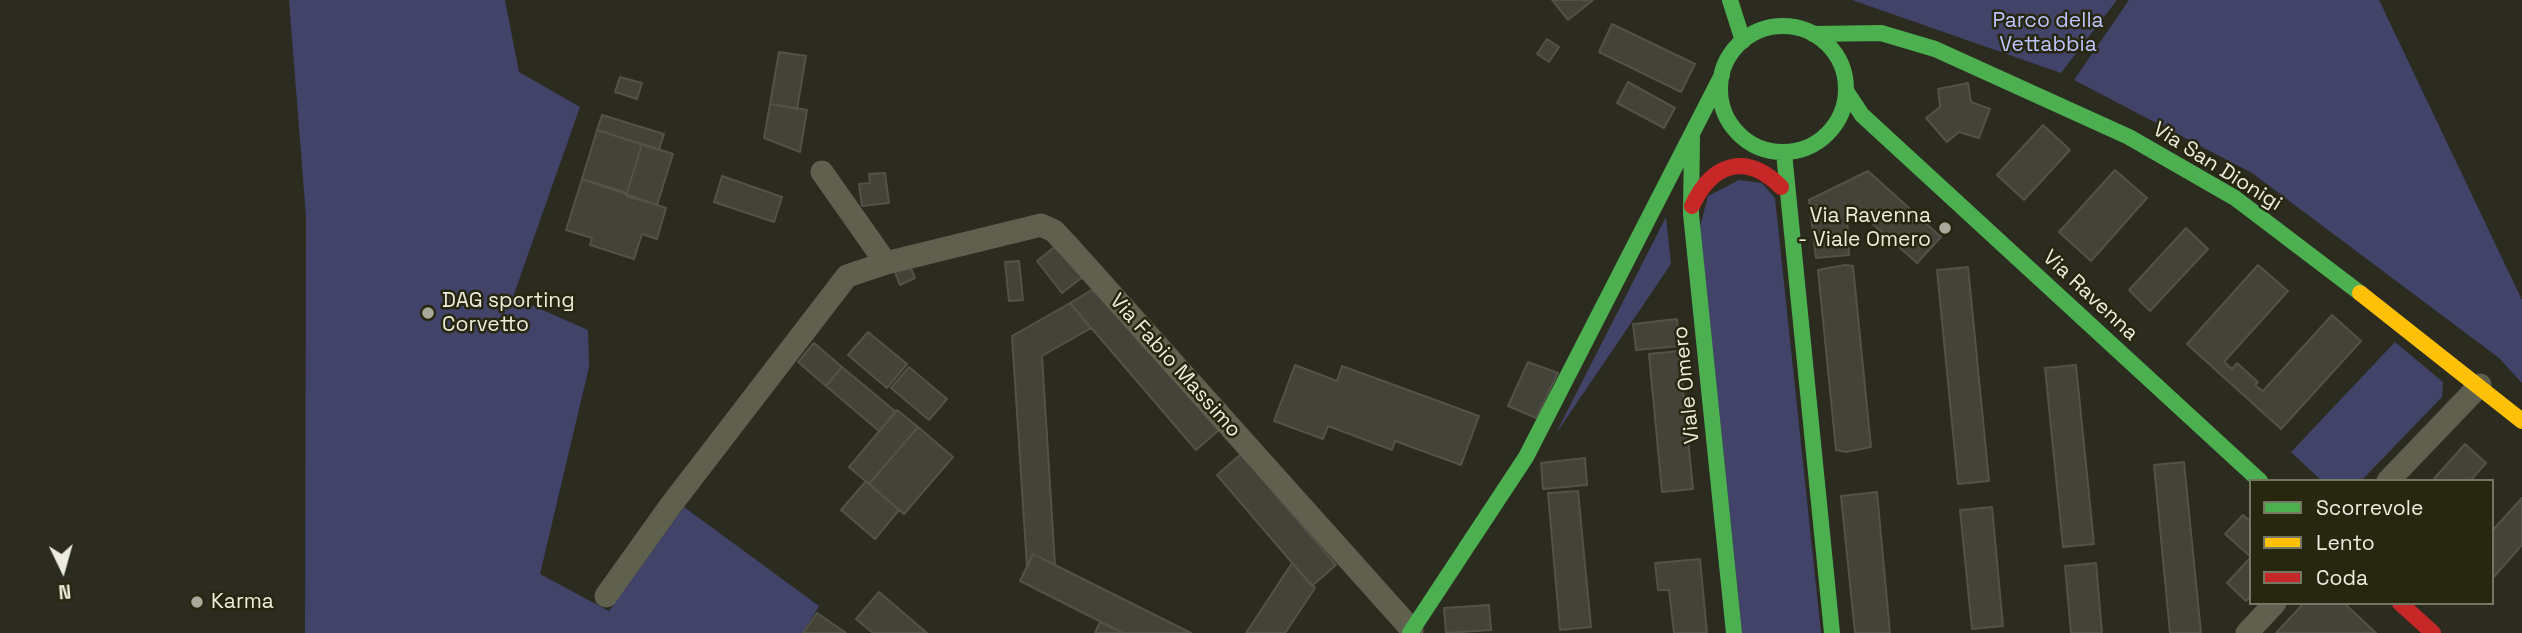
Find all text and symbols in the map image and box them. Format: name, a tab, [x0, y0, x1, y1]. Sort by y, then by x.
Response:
park label: Parco della Vettabbia	[1992, 8, 2104, 58]
street label: Via San Dionigi	[2148, 117, 2286, 217]
place label: Via Ravenna - Viale Omero	[1798, 203, 1931, 253]
marker: Via Ravenna - Viale Omero	[1937, 220, 1953, 236]
street label: Via Ravenna	[2037, 245, 2143, 347]
place label: DAG sporting Corvetto	[442, 288, 575, 338]
street label: Via Fabio Massimo	[1104, 289, 1246, 443]
marker: DAG sporting Corvetto	[420, 305, 436, 321]
street label: Viale Omero	[1668, 325, 1706, 445]
legend	[2249, 479, 2494, 605]
text: Scorrevole	[2316, 494, 2423, 521]
text: Lento	[2316, 529, 2375, 556]
north arrow	[28, 535, 98, 605]
text: Coda	[2316, 564, 2368, 591]
text: N	[57, 578, 72, 604]
place label: Karma	[211, 589, 274, 615]
marker: Karma	[189, 594, 205, 610]

